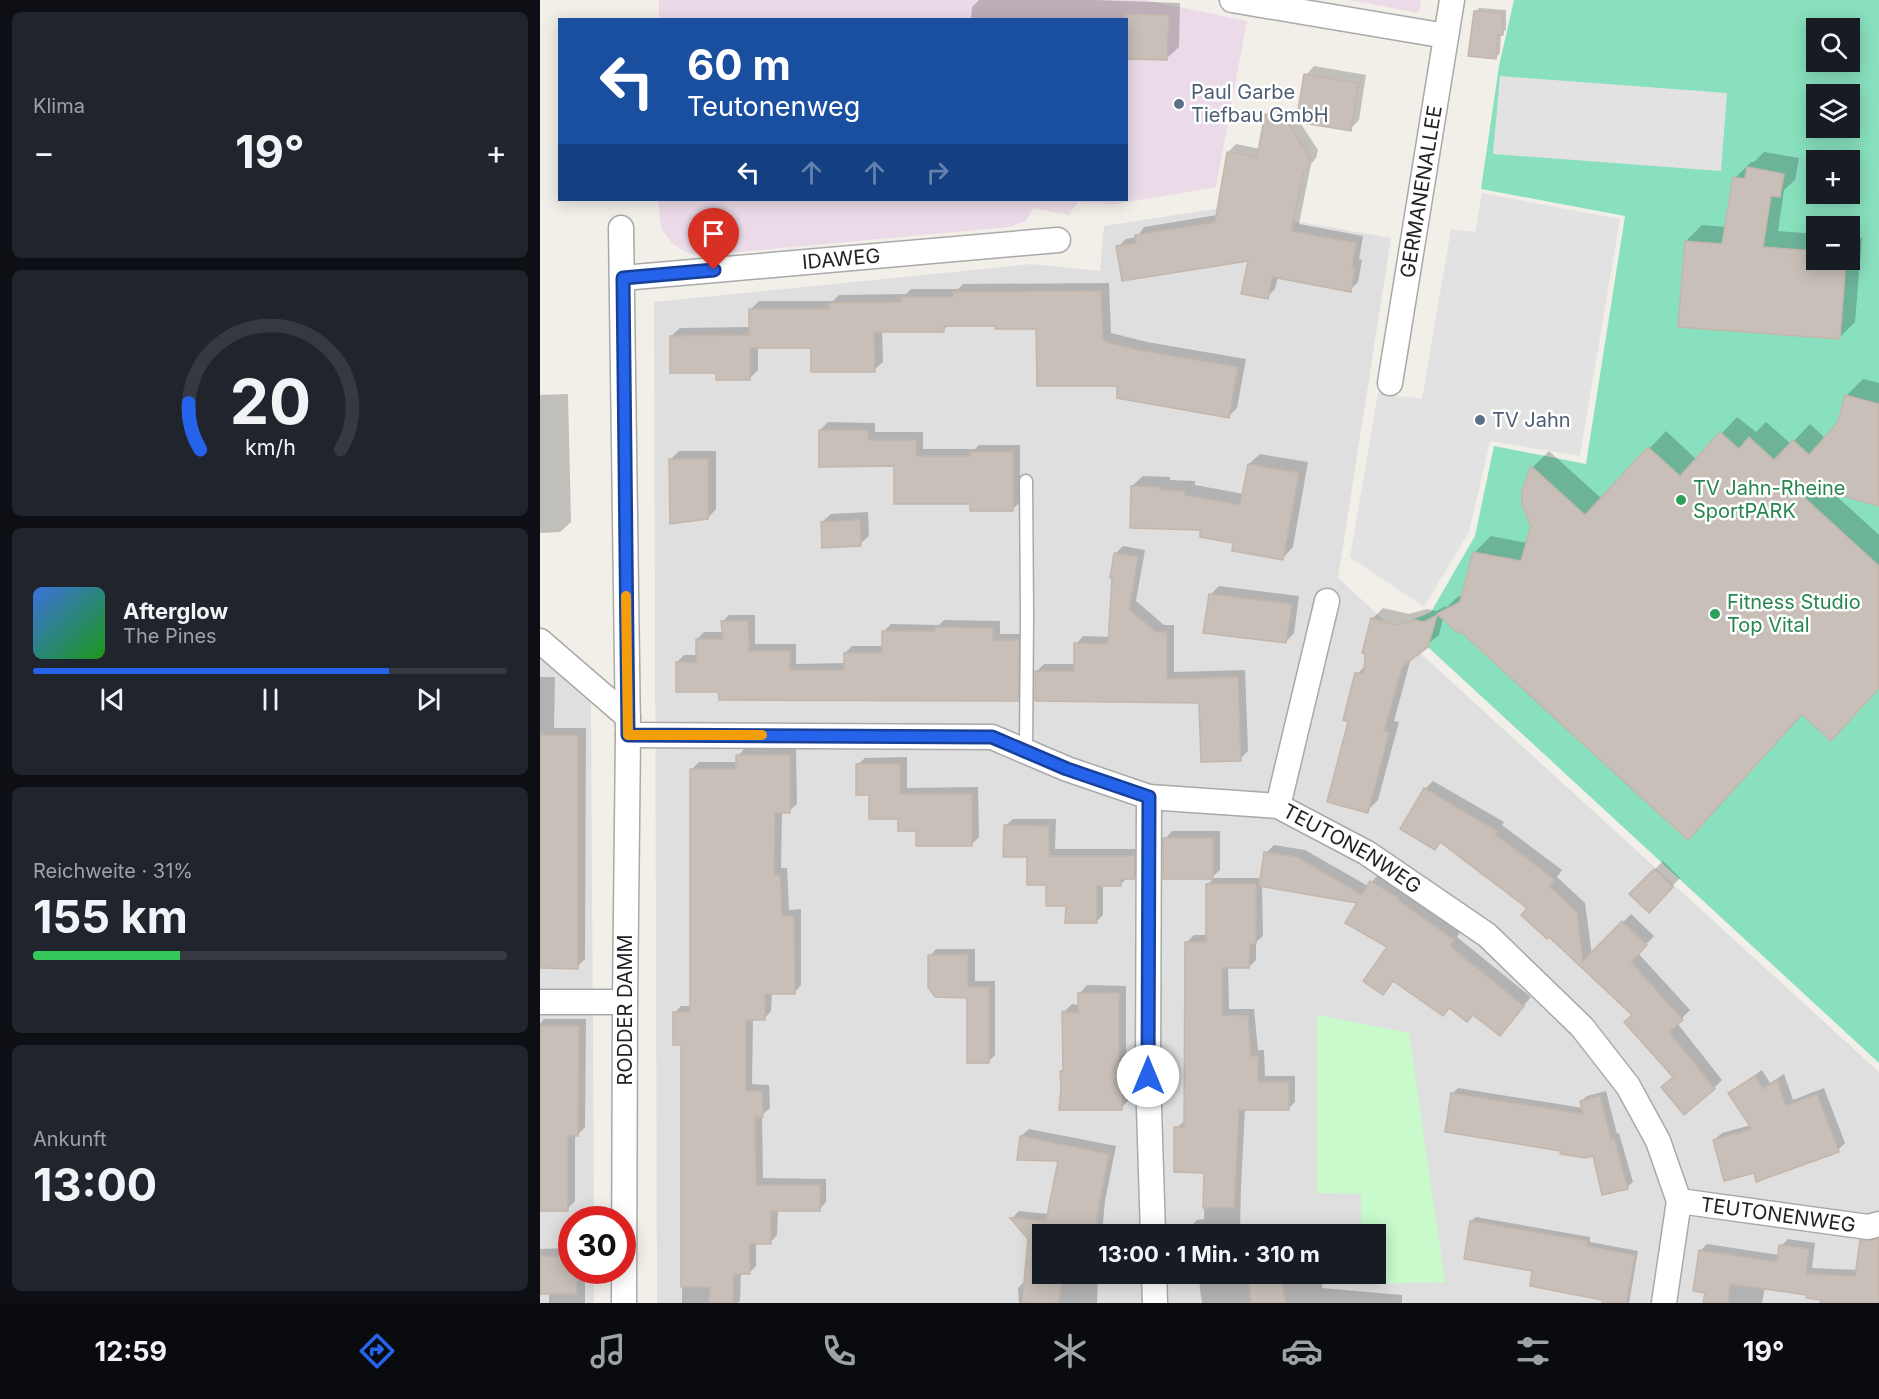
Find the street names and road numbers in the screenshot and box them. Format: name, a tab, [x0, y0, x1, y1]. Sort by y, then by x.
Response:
street label: GERMANENALLEE	[1395, 103, 1447, 279]
street label: IDAWEG	[801, 244, 881, 274]
street label: TEUTONENWEG	[1279, 799, 1426, 898]
street label: RODDER DAMM	[613, 934, 637, 1086]
street label: TEUTONENWEG	[1699, 1192, 1857, 1237]

